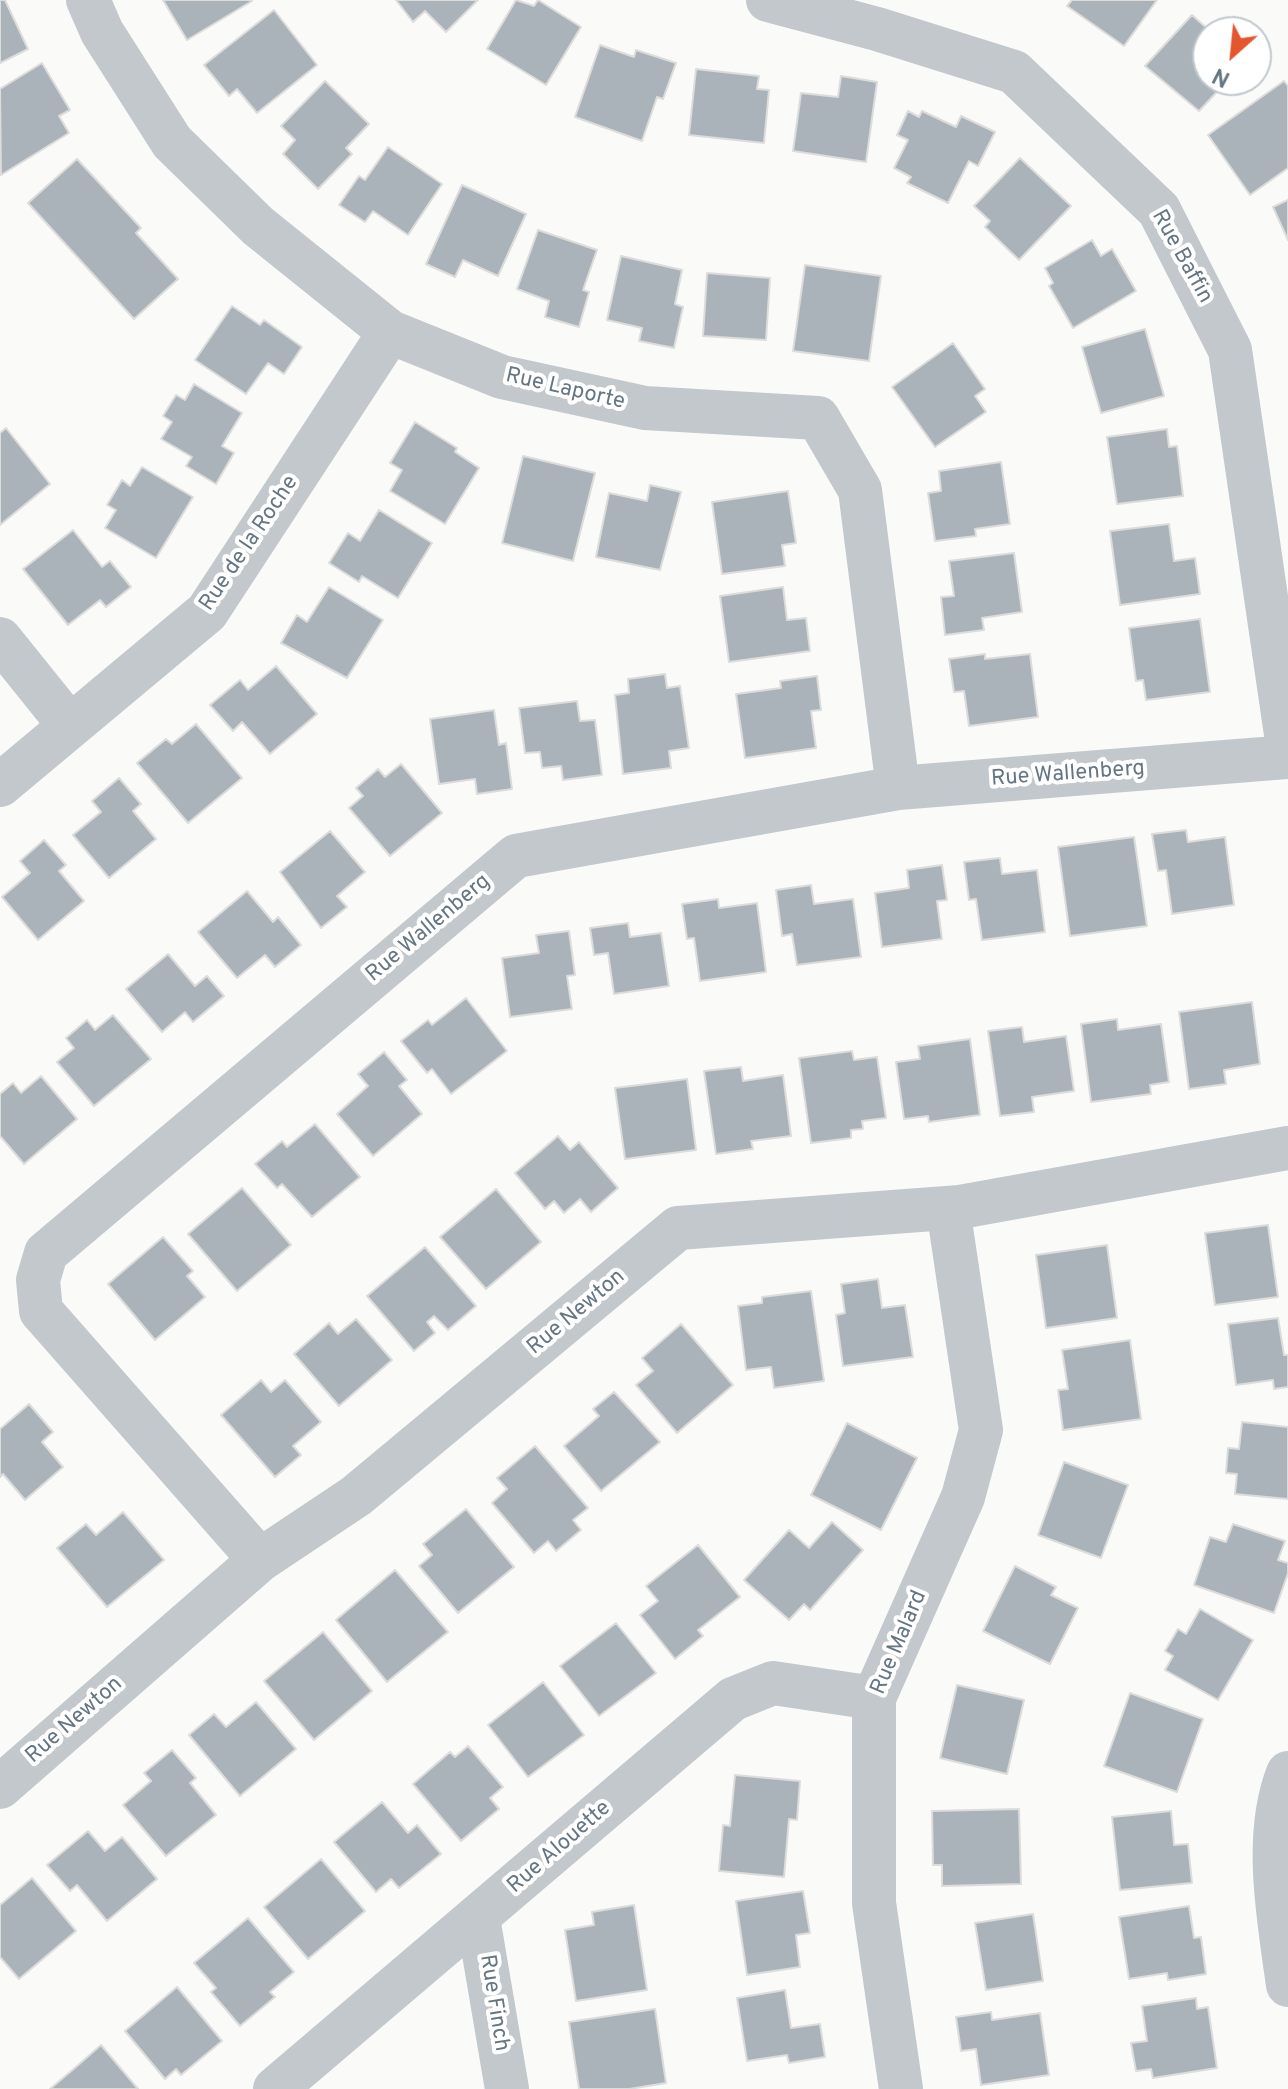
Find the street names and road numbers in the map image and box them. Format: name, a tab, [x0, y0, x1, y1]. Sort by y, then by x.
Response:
street label: Rue Baffin	[1145, 206, 1217, 308]
street label: Rue Laporte	[503, 363, 627, 417]
street label: Rue de la Roche	[195, 471, 305, 617]
street label: Rue Wallenberg	[990, 756, 1146, 794]
street label: Rue Wallenberg	[361, 869, 497, 989]
street label: Rue Newton	[523, 1265, 631, 1361]
street label: Rue Malard	[866, 1587, 934, 1699]
street label: Rue Newton	[21, 1672, 129, 1770]
street label: Rue Alouette	[503, 1796, 617, 1900]
street label: Rue Finch	[472, 1953, 514, 2053]

